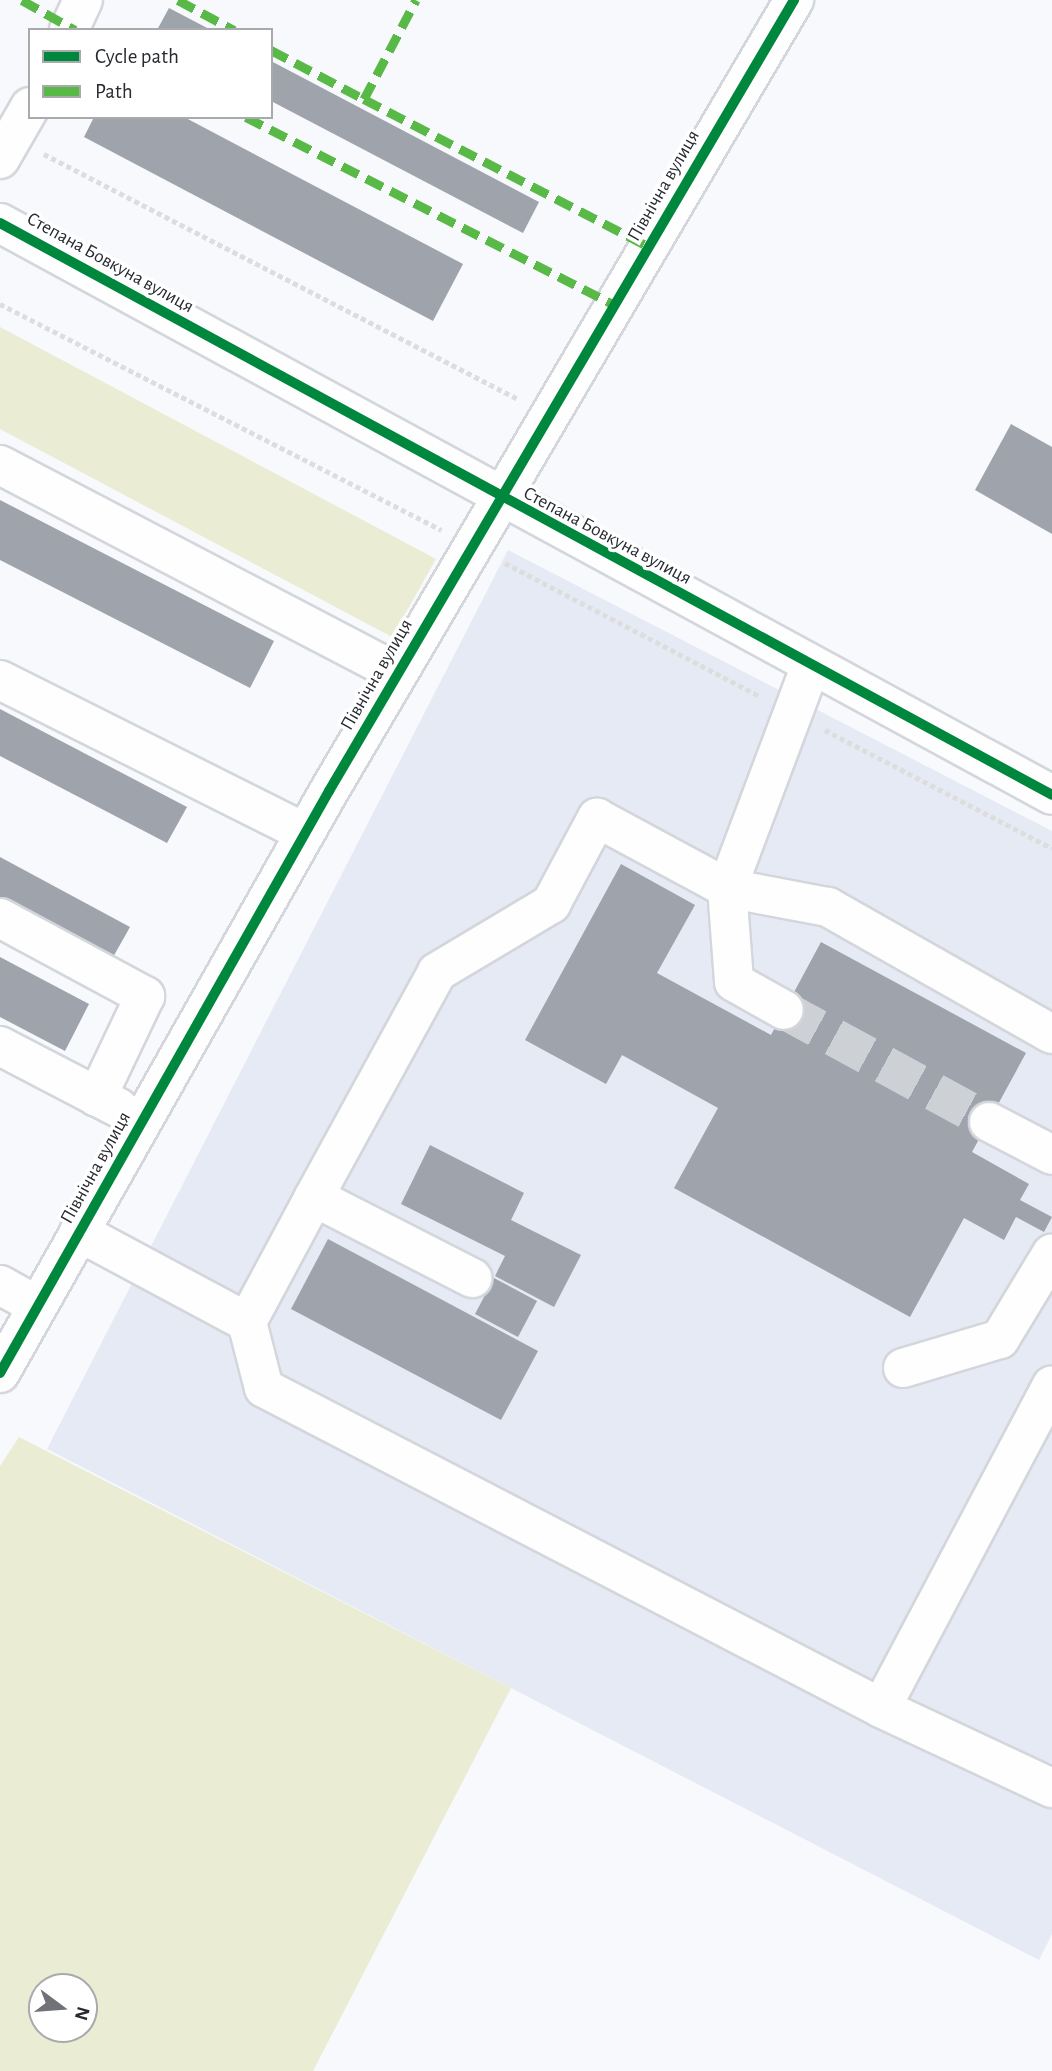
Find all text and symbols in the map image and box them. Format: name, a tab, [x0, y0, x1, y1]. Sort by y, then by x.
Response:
legend	[28, 28, 273, 119]
text: Cycle path	[95, 46, 179, 67]
text: Path	[95, 81, 133, 102]
street label: Північна вулиця	[623, 126, 705, 246]
street label: Степана Бовкуна вулиця	[23, 208, 197, 318]
street label: Степана Бовкуна вулиця	[519, 482, 695, 590]
street label: Північна вулиця	[336, 615, 418, 735]
street label: Північна вулиця	[56, 1108, 136, 1228]
north arrow	[28, 1973, 98, 2043]
text: N	[71, 2004, 93, 2022]

